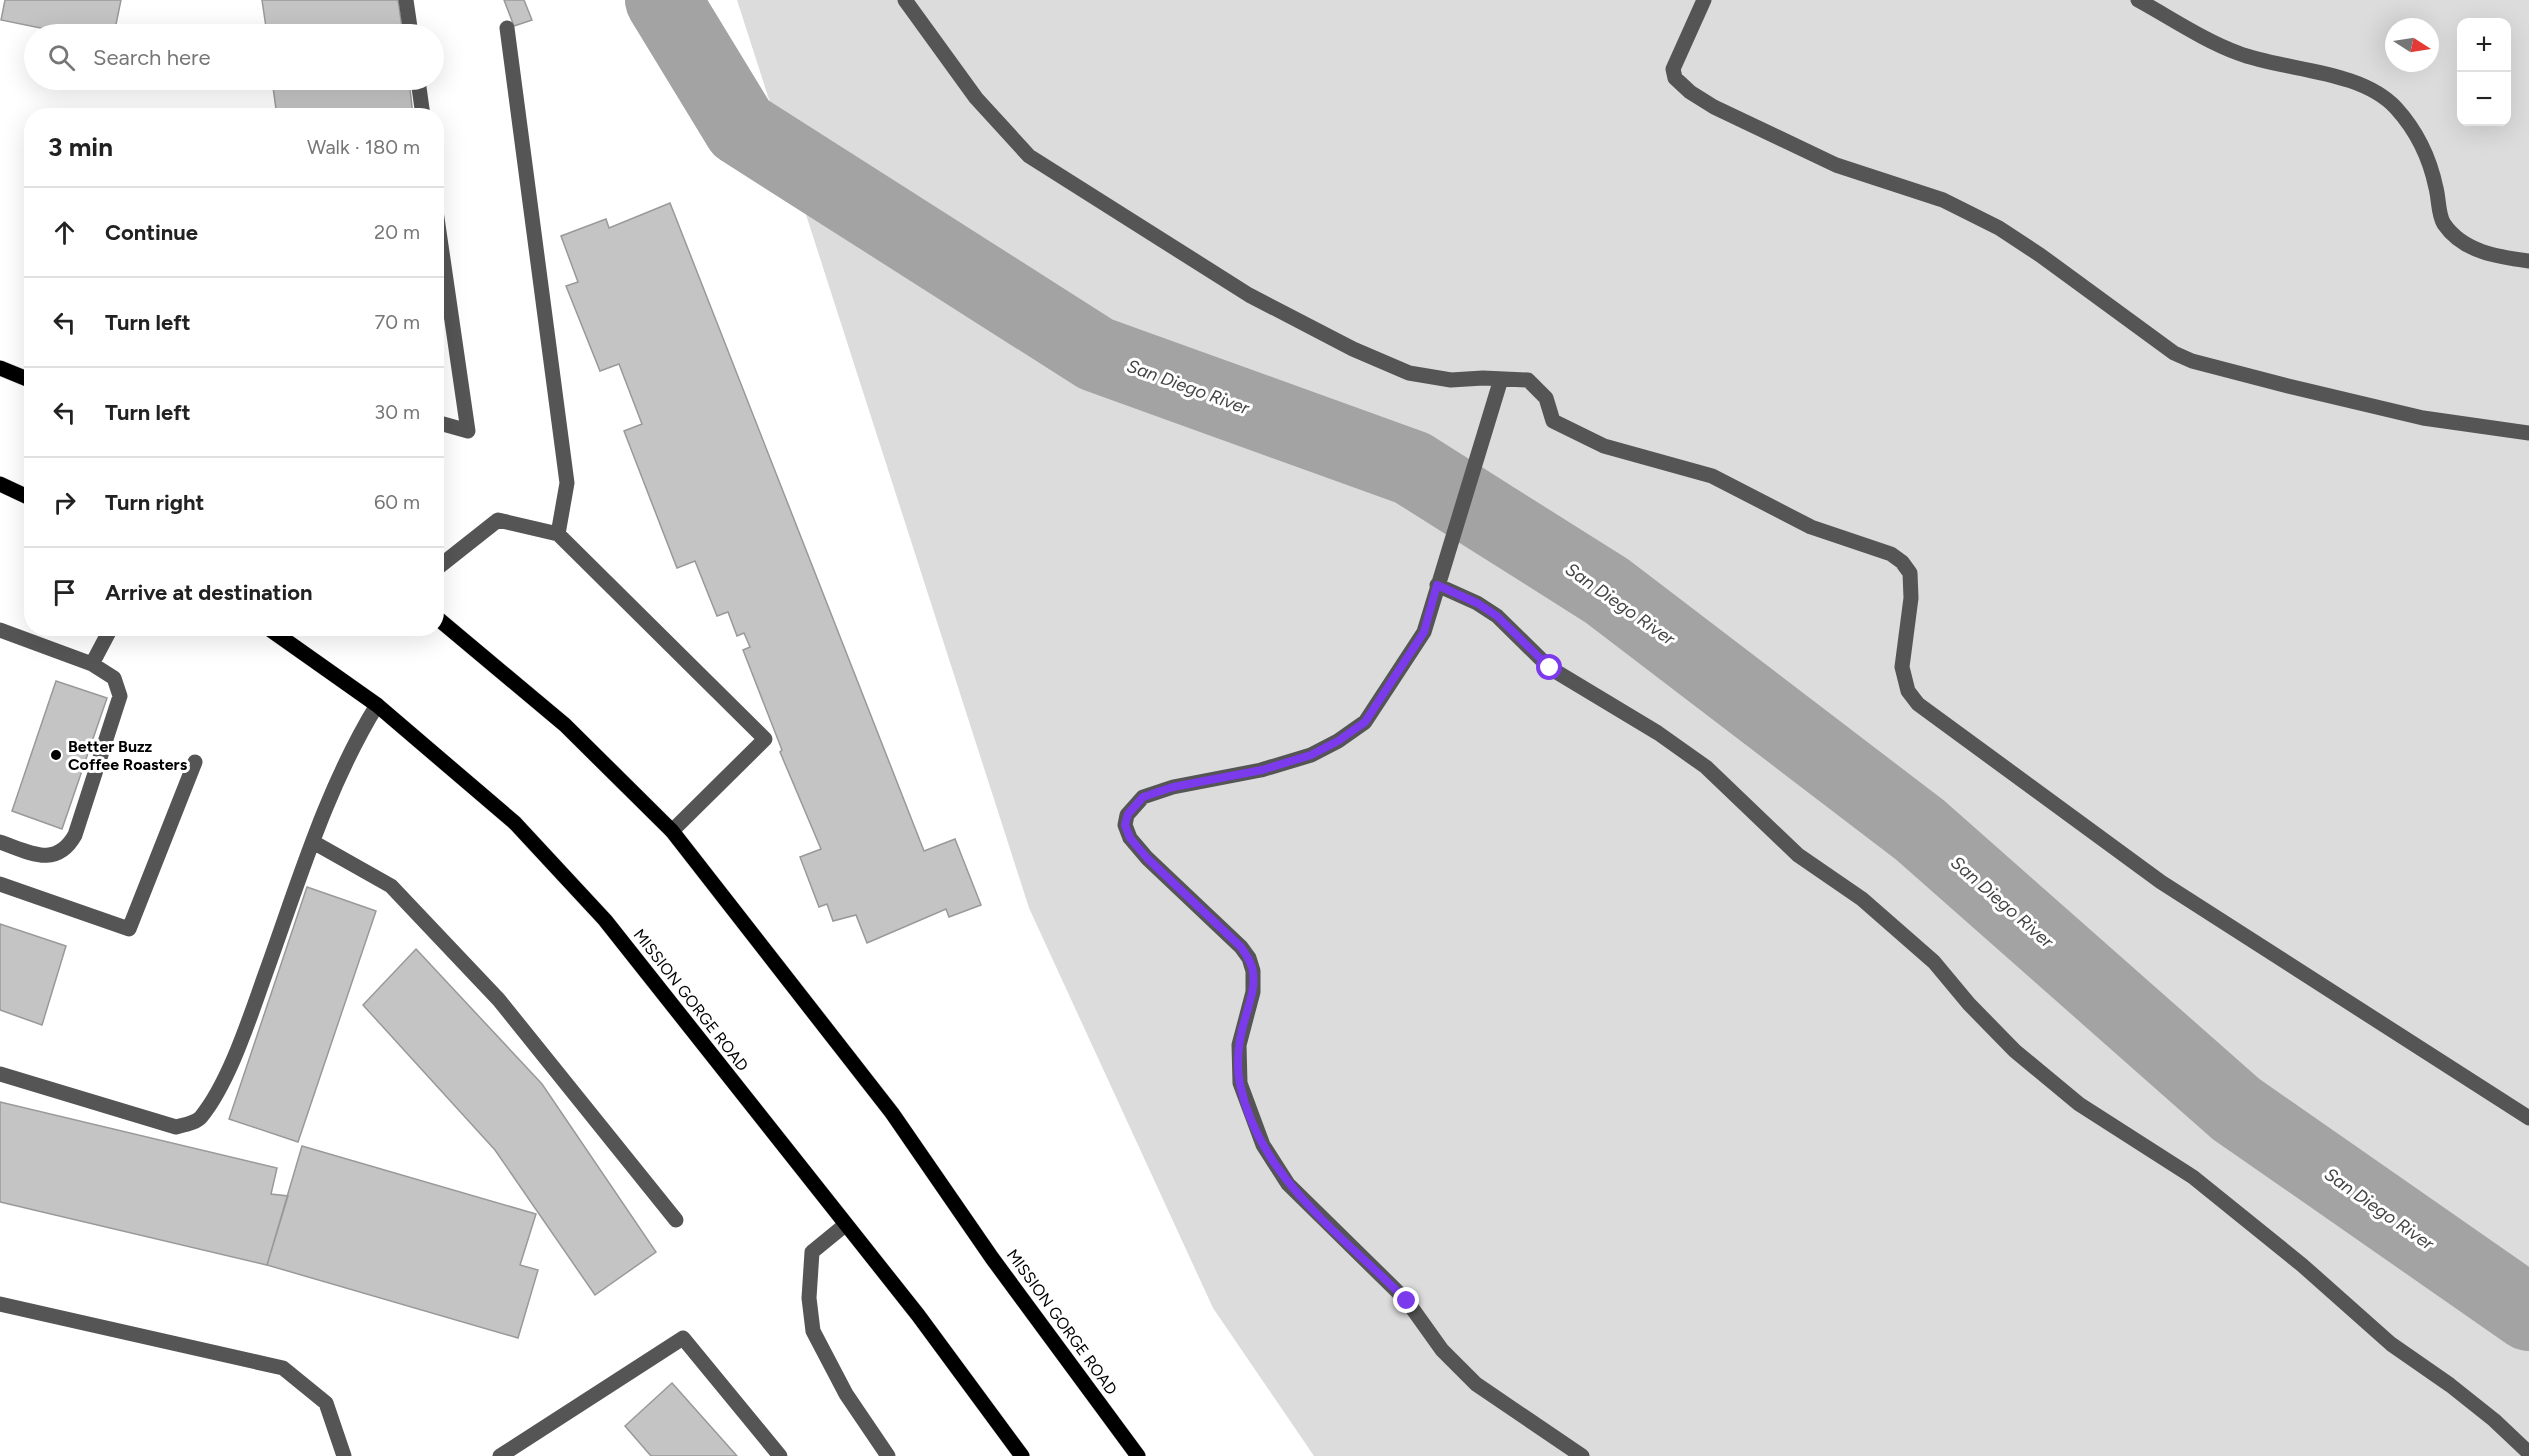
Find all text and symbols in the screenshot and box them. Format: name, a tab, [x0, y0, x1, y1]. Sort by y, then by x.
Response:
north arrow	[2385, 18, 2439, 72]
map controls	[2457, 18, 2511, 126]
button: +	[2457, 18, 2511, 72]
search box	[24, 24, 444, 90]
icon: search	[45, 41, 78, 74]
text: Search here	[93, 44, 211, 71]
button: −	[2457, 72, 2511, 126]
text: 3 min	[48, 131, 113, 163]
text: Walk · 180 m	[307, 135, 420, 159]
icon: ahead	[48, 216, 81, 249]
text: Continue	[105, 219, 198, 246]
text: 20 m	[374, 220, 420, 244]
icon: left	[48, 306, 81, 339]
text: Turn left	[105, 309, 191, 336]
text: 70 m	[374, 310, 420, 334]
water label: San Diego River	[1124, 355, 1253, 420]
icon: left	[48, 396, 81, 429]
text: Turn left	[105, 399, 191, 426]
text: 30 m	[374, 400, 420, 424]
icon: right	[48, 486, 81, 519]
text: Turn right	[105, 489, 204, 516]
text: 60 m	[374, 490, 420, 514]
water label: San Diego River	[1561, 558, 1680, 650]
icon: arrive	[48, 576, 81, 609]
text: Arrive at destination	[105, 579, 313, 606]
route start	[1536, 654, 1562, 680]
place label: Better Buzz Coffee Roasters	[68, 737, 188, 774]
marker: Better Buzz Coffee Roasters	[49, 748, 63, 762]
water label: San Diego River	[1946, 852, 2058, 953]
street label: MISSION GORGE ROAD	[630, 925, 752, 1075]
water label: San Diego River	[2320, 1163, 2439, 1255]
street label: MISSION GORGE ROAD	[1003, 1246, 1121, 1398]
route end	[1393, 1287, 1419, 1313]

